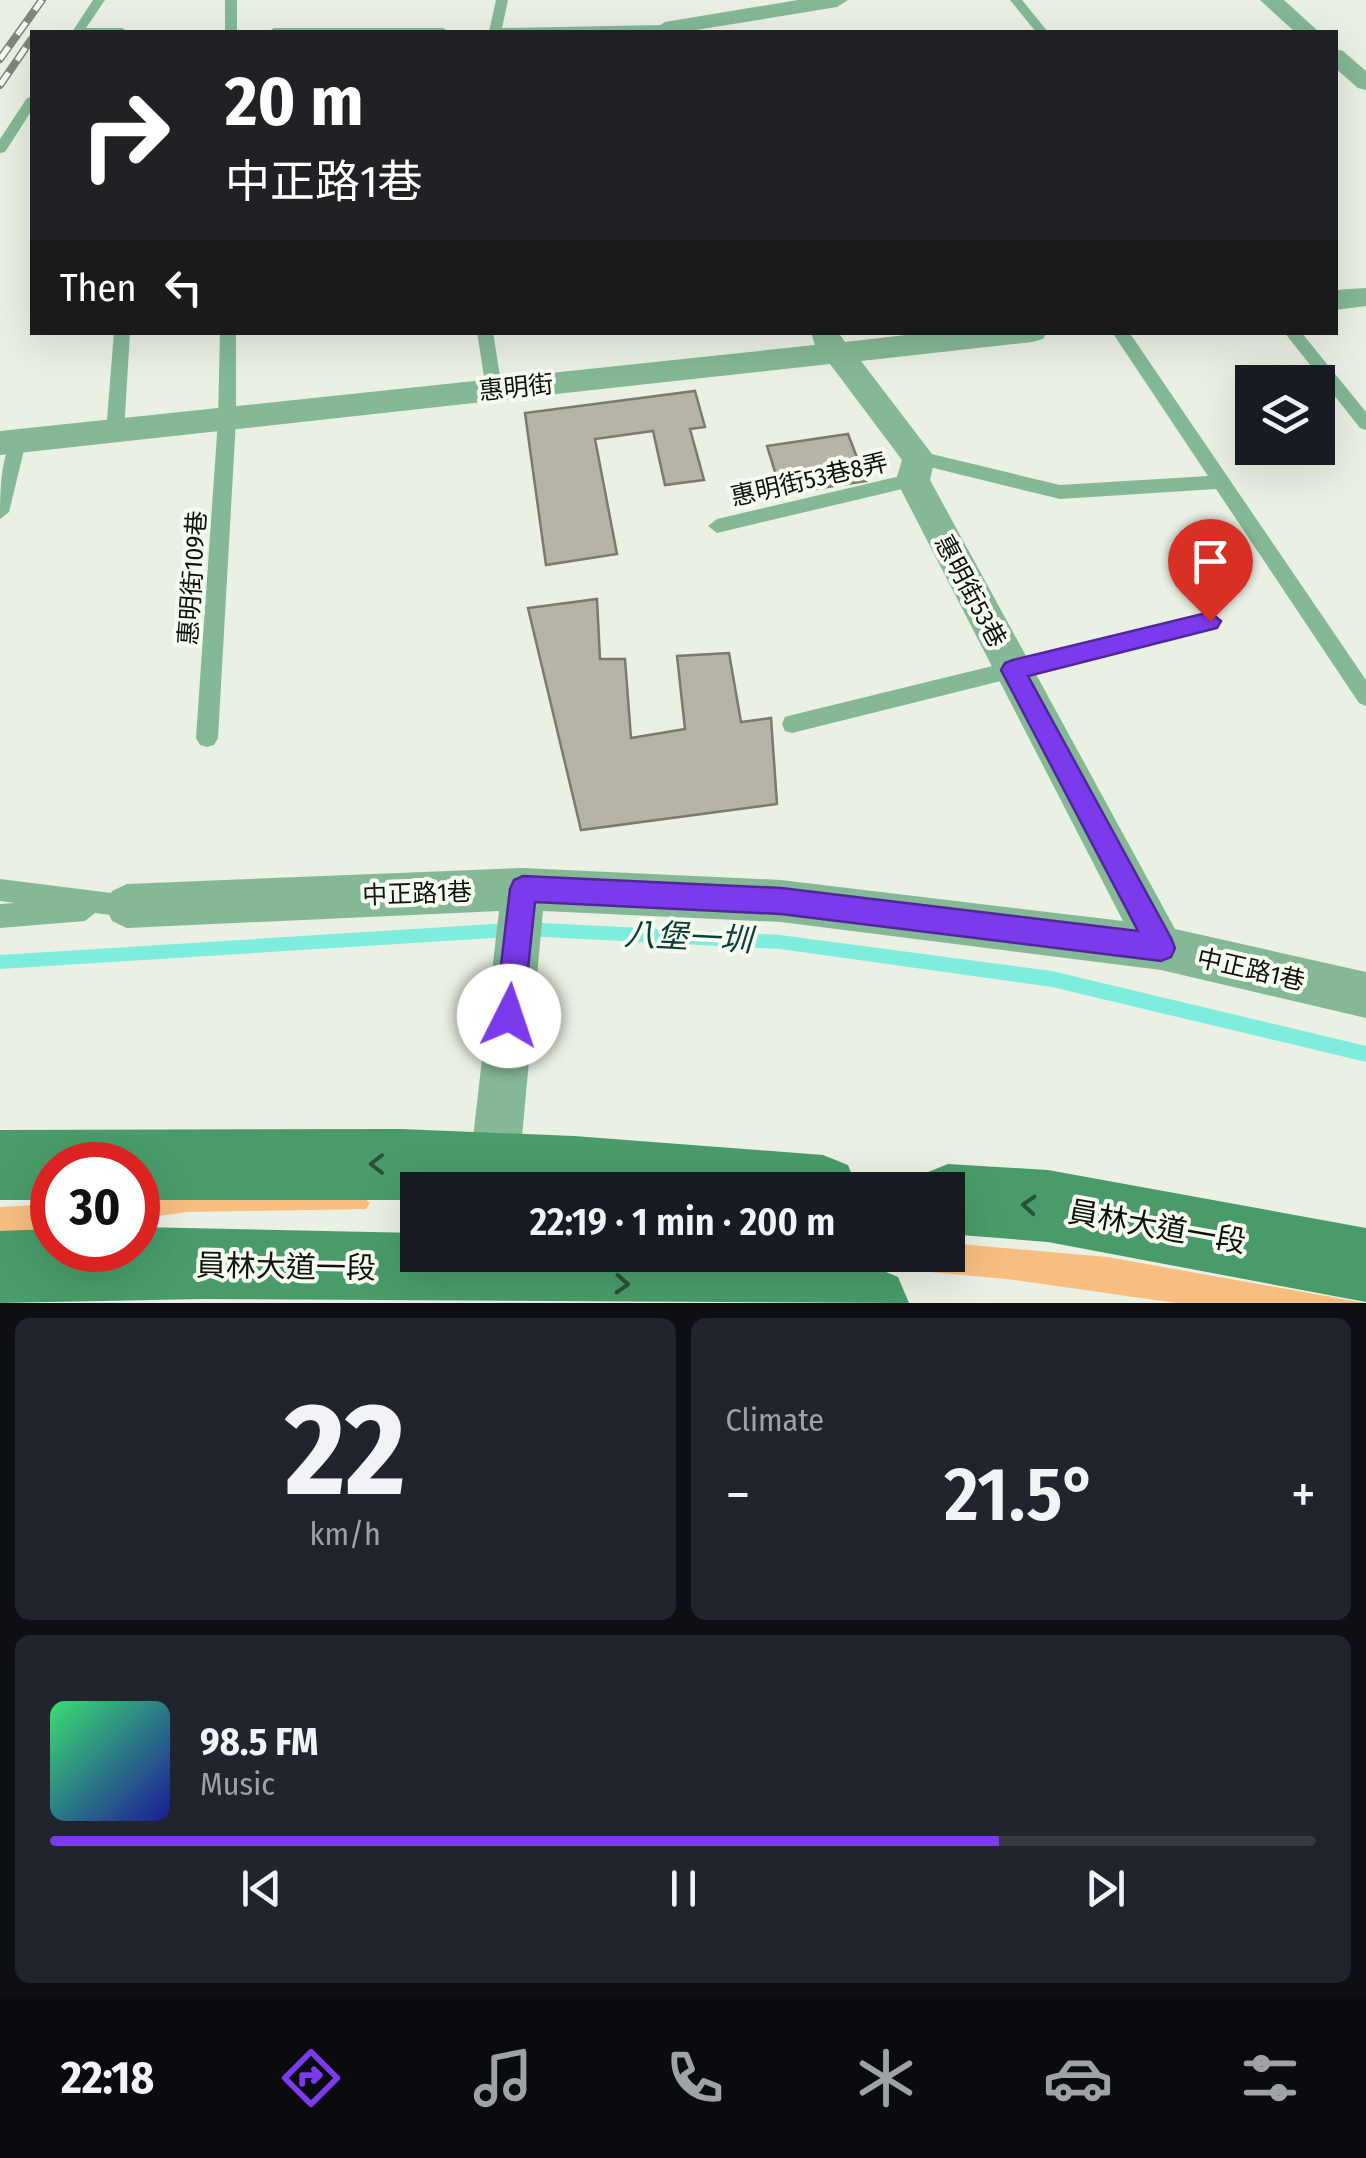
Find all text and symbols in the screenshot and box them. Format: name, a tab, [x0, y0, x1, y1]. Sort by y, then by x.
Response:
text: 20 m	[225, 60, 364, 144]
icon: right	[60, 70, 190, 200]
text: 中正路1巷	[225, 155, 423, 209]
icon: left	[156, 260, 211, 315]
text: Then	[60, 265, 136, 311]
map controls	[1235, 365, 1335, 465]
button: layers	[1235, 365, 1335, 465]
street label: 惠明街	[477, 369, 555, 407]
street label: 惠明街53巷8弄	[728, 447, 891, 513]
street label: 惠明街109巷	[173, 510, 213, 646]
pin	[1168, 519, 1253, 622]
street label: 惠明街53巷	[928, 530, 1012, 653]
icon: arrive	[1183, 534, 1238, 589]
street label: 中正路1巷	[362, 877, 472, 911]
water label: 八堡一圳	[623, 915, 757, 960]
street label: 中正路1巷	[1194, 943, 1308, 997]
position arrow	[457, 964, 561, 1068]
speed limit sign: 30	[30, 1142, 160, 1272]
one-way arrow	[368, 1153, 384, 1175]
street label: 員林大道一段	[1065, 1194, 1249, 1260]
one-way arrow	[1020, 1195, 1036, 1216]
text: 22:19 · 1 min · 200 m	[530, 1199, 835, 1245]
street label: 員林大道一段	[196, 1247, 376, 1287]
one-way arrow	[614, 1273, 630, 1294]
text: 22	[285, 1372, 405, 1528]
text: Climate	[726, 1401, 824, 1439]
text: 21.5°	[944, 1450, 1097, 1540]
text: −	[726, 1462, 750, 1528]
text: +	[1291, 1462, 1316, 1528]
text: km/h	[310, 1515, 381, 1553]
text: 98.5 FM	[200, 1719, 318, 1765]
text: Music	[200, 1765, 275, 1803]
icon: previous	[234, 1861, 289, 1916]
icon: pause	[656, 1861, 711, 1916]
icon: next	[1078, 1861, 1133, 1916]
icon: directions	[276, 2043, 346, 2113]
icon: music	[468, 2043, 538, 2113]
icon: phone	[660, 2043, 730, 2113]
icon: climate	[851, 2043, 921, 2113]
icon: car	[1043, 2043, 1113, 2113]
icon: filters	[1235, 2043, 1305, 2113]
text: 22:18	[61, 2051, 154, 2105]

